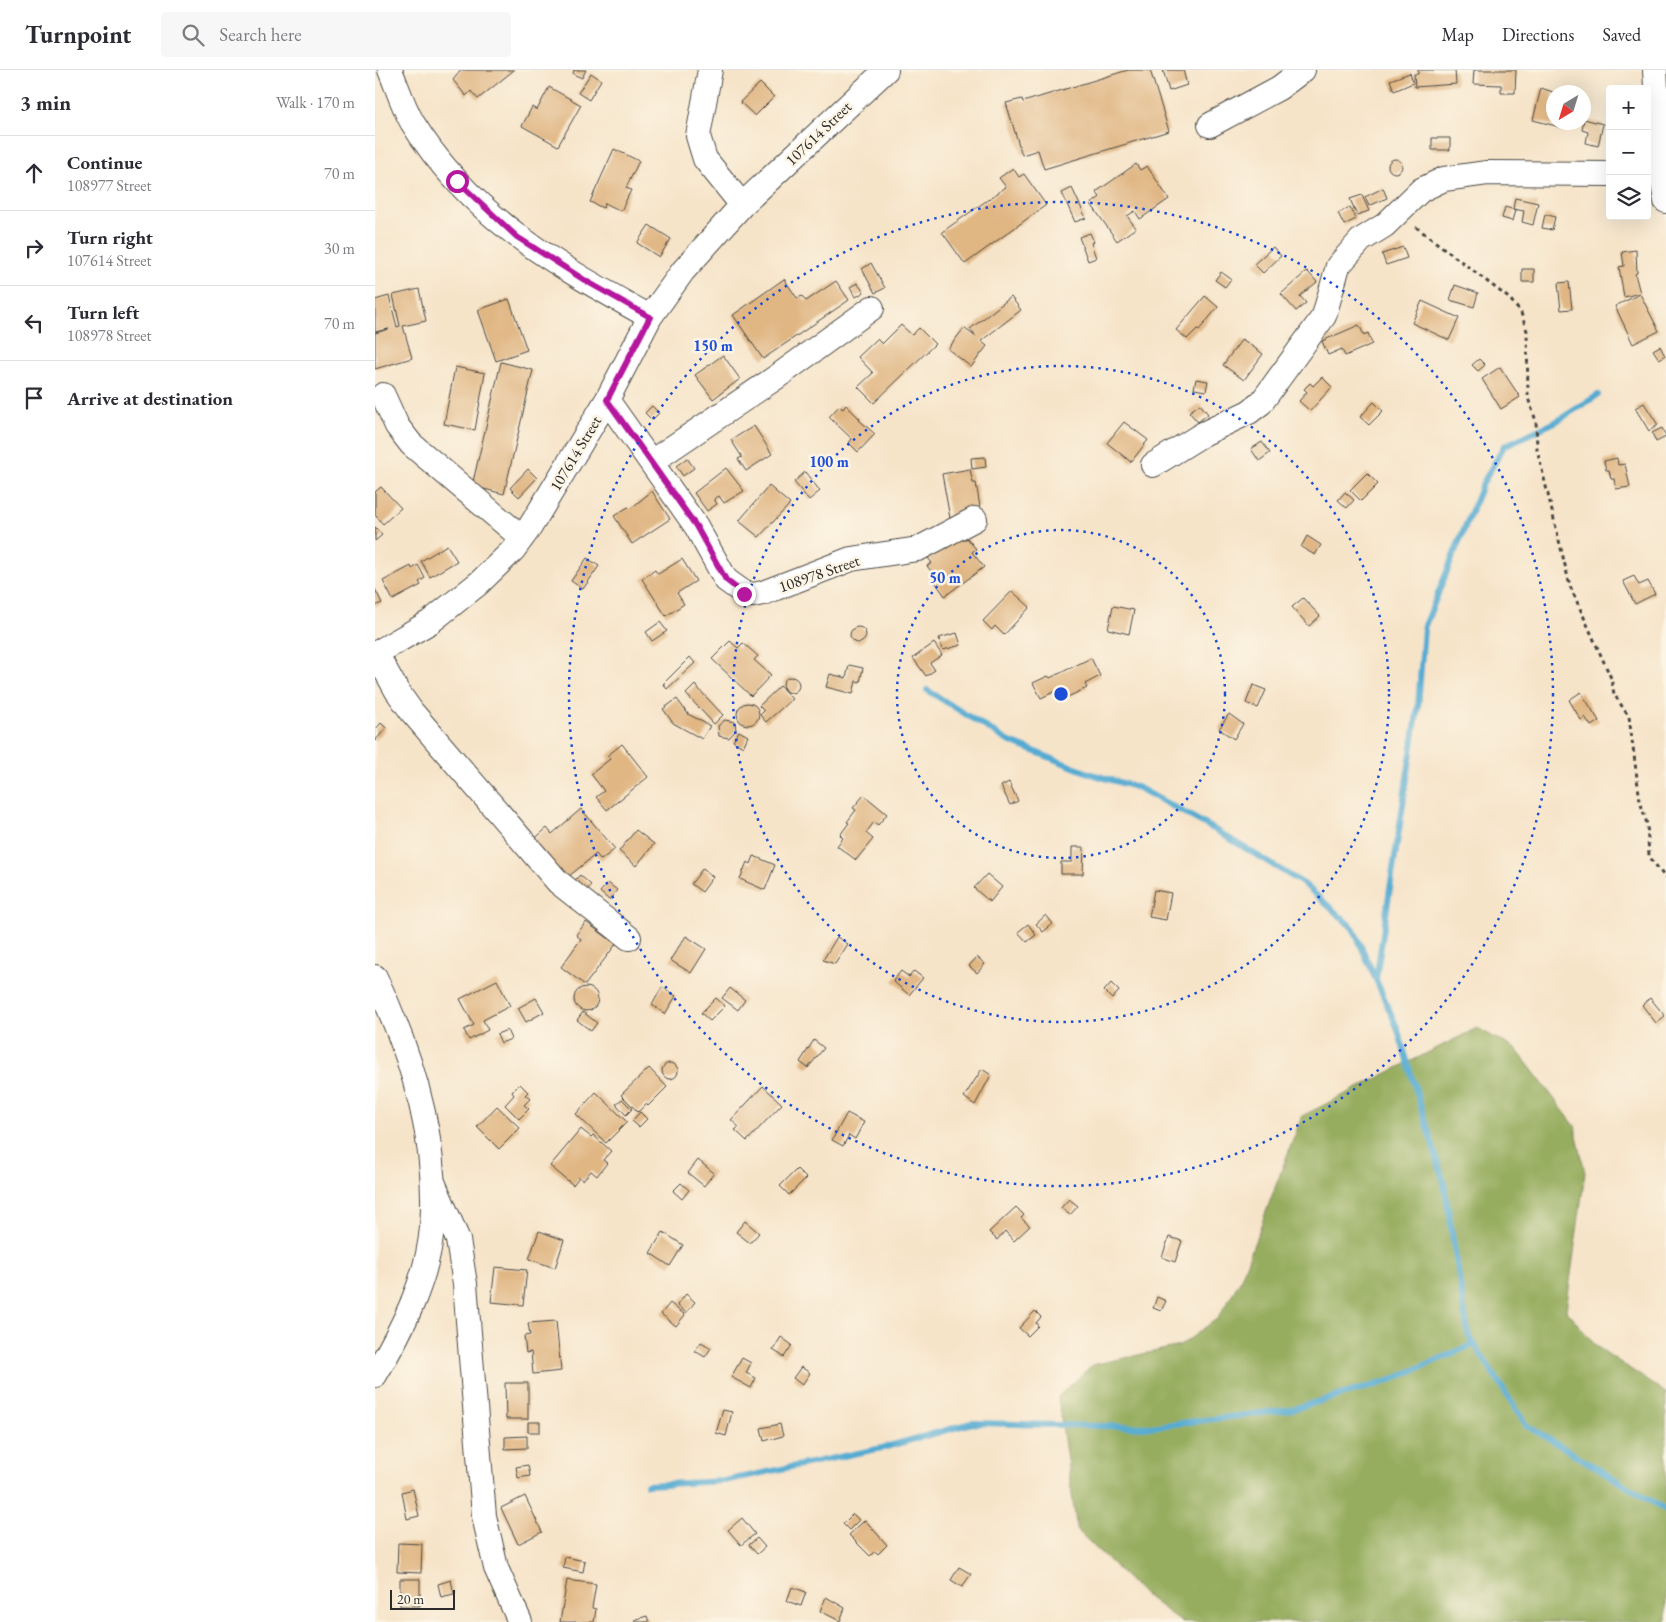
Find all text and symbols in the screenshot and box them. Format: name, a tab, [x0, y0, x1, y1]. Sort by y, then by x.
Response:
search box	[161, 12, 511, 57]
text: Turnpoint	[25, 19, 131, 50]
icon: search	[179, 21, 207, 49]
text: Search here	[219, 22, 302, 47]
text: Map	[1442, 23, 1474, 46]
text: Directions	[1502, 23, 1574, 46]
text: Saved	[1602, 23, 1641, 46]
north arrow	[1546, 85, 1591, 130]
map controls	[1606, 85, 1651, 220]
button: +	[1606, 85, 1651, 130]
text: 3 min	[20, 89, 71, 116]
text: Walk · 170 m	[276, 92, 355, 113]
street label: 107614 Street	[781, 96, 856, 170]
button: −	[1606, 130, 1651, 175]
text: Continue	[67, 150, 142, 175]
icon: ahead	[20, 159, 48, 187]
text: 70 m	[324, 163, 355, 184]
route start	[446, 170, 469, 193]
text: 108977 Street	[67, 175, 151, 196]
button: layers	[1606, 175, 1651, 220]
text: Turn right	[67, 225, 153, 250]
icon: right	[20, 234, 48, 262]
text: 30 m	[324, 238, 355, 259]
text: 107614 Street	[67, 250, 151, 271]
text: Turn left	[67, 300, 139, 325]
icon: left	[20, 309, 48, 337]
text: 70 m	[324, 313, 355, 334]
text: 108978 Street	[67, 325, 151, 346]
text: 150 m	[693, 336, 733, 355]
icon: arrive	[20, 384, 48, 412]
text: Arrive at destination	[67, 386, 233, 411]
street label: 107614 Street	[545, 412, 606, 495]
text: 100 m	[809, 452, 849, 471]
street label: 108978 Street	[776, 550, 862, 597]
text: 50 m	[929, 568, 961, 587]
route end	[733, 583, 756, 606]
centre of rings	[1052, 685, 1070, 703]
scale bar	[390, 1587, 455, 1610]
text: 20 m	[397, 1590, 424, 1608]

